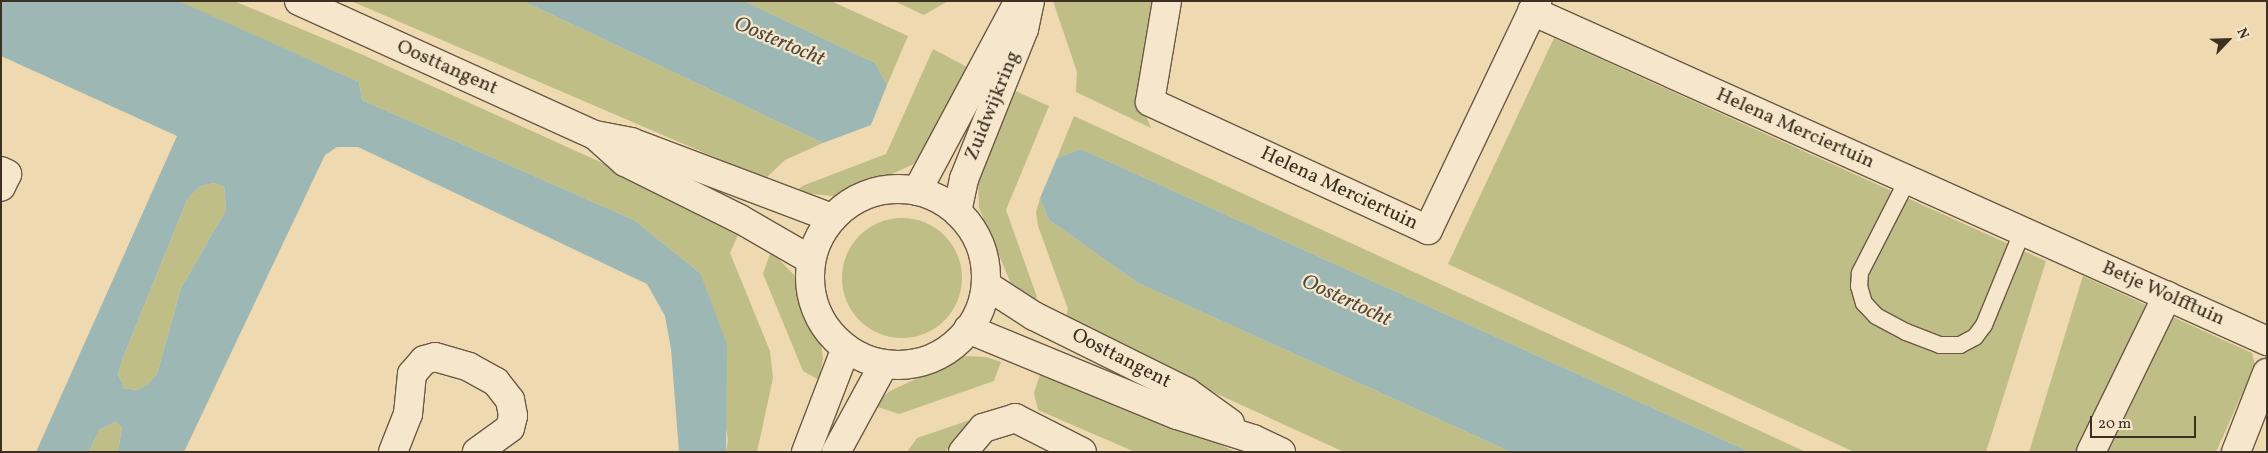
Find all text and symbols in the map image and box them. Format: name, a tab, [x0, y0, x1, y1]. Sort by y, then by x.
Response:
water label: Oostertocht	[730, 12, 828, 72]
north arrow	[2203, 15, 2253, 65]
text: N	[2231, 25, 2253, 42]
street label: Oosttangent	[393, 35, 501, 101]
street label: Zuidwijkring	[960, 48, 1026, 164]
street label: Helena Merciertuin	[1712, 83, 1878, 175]
street label: Helena Merciertuin	[1256, 142, 1422, 236]
street label: Betje Wolfftuin	[2098, 256, 2228, 332]
water label: Oostertocht	[1297, 269, 1395, 333]
street label: Oosttangent	[1067, 324, 1175, 394]
scale bar	[2093, 406, 2199, 438]
text: 20 m	[2098, 414, 2131, 435]

